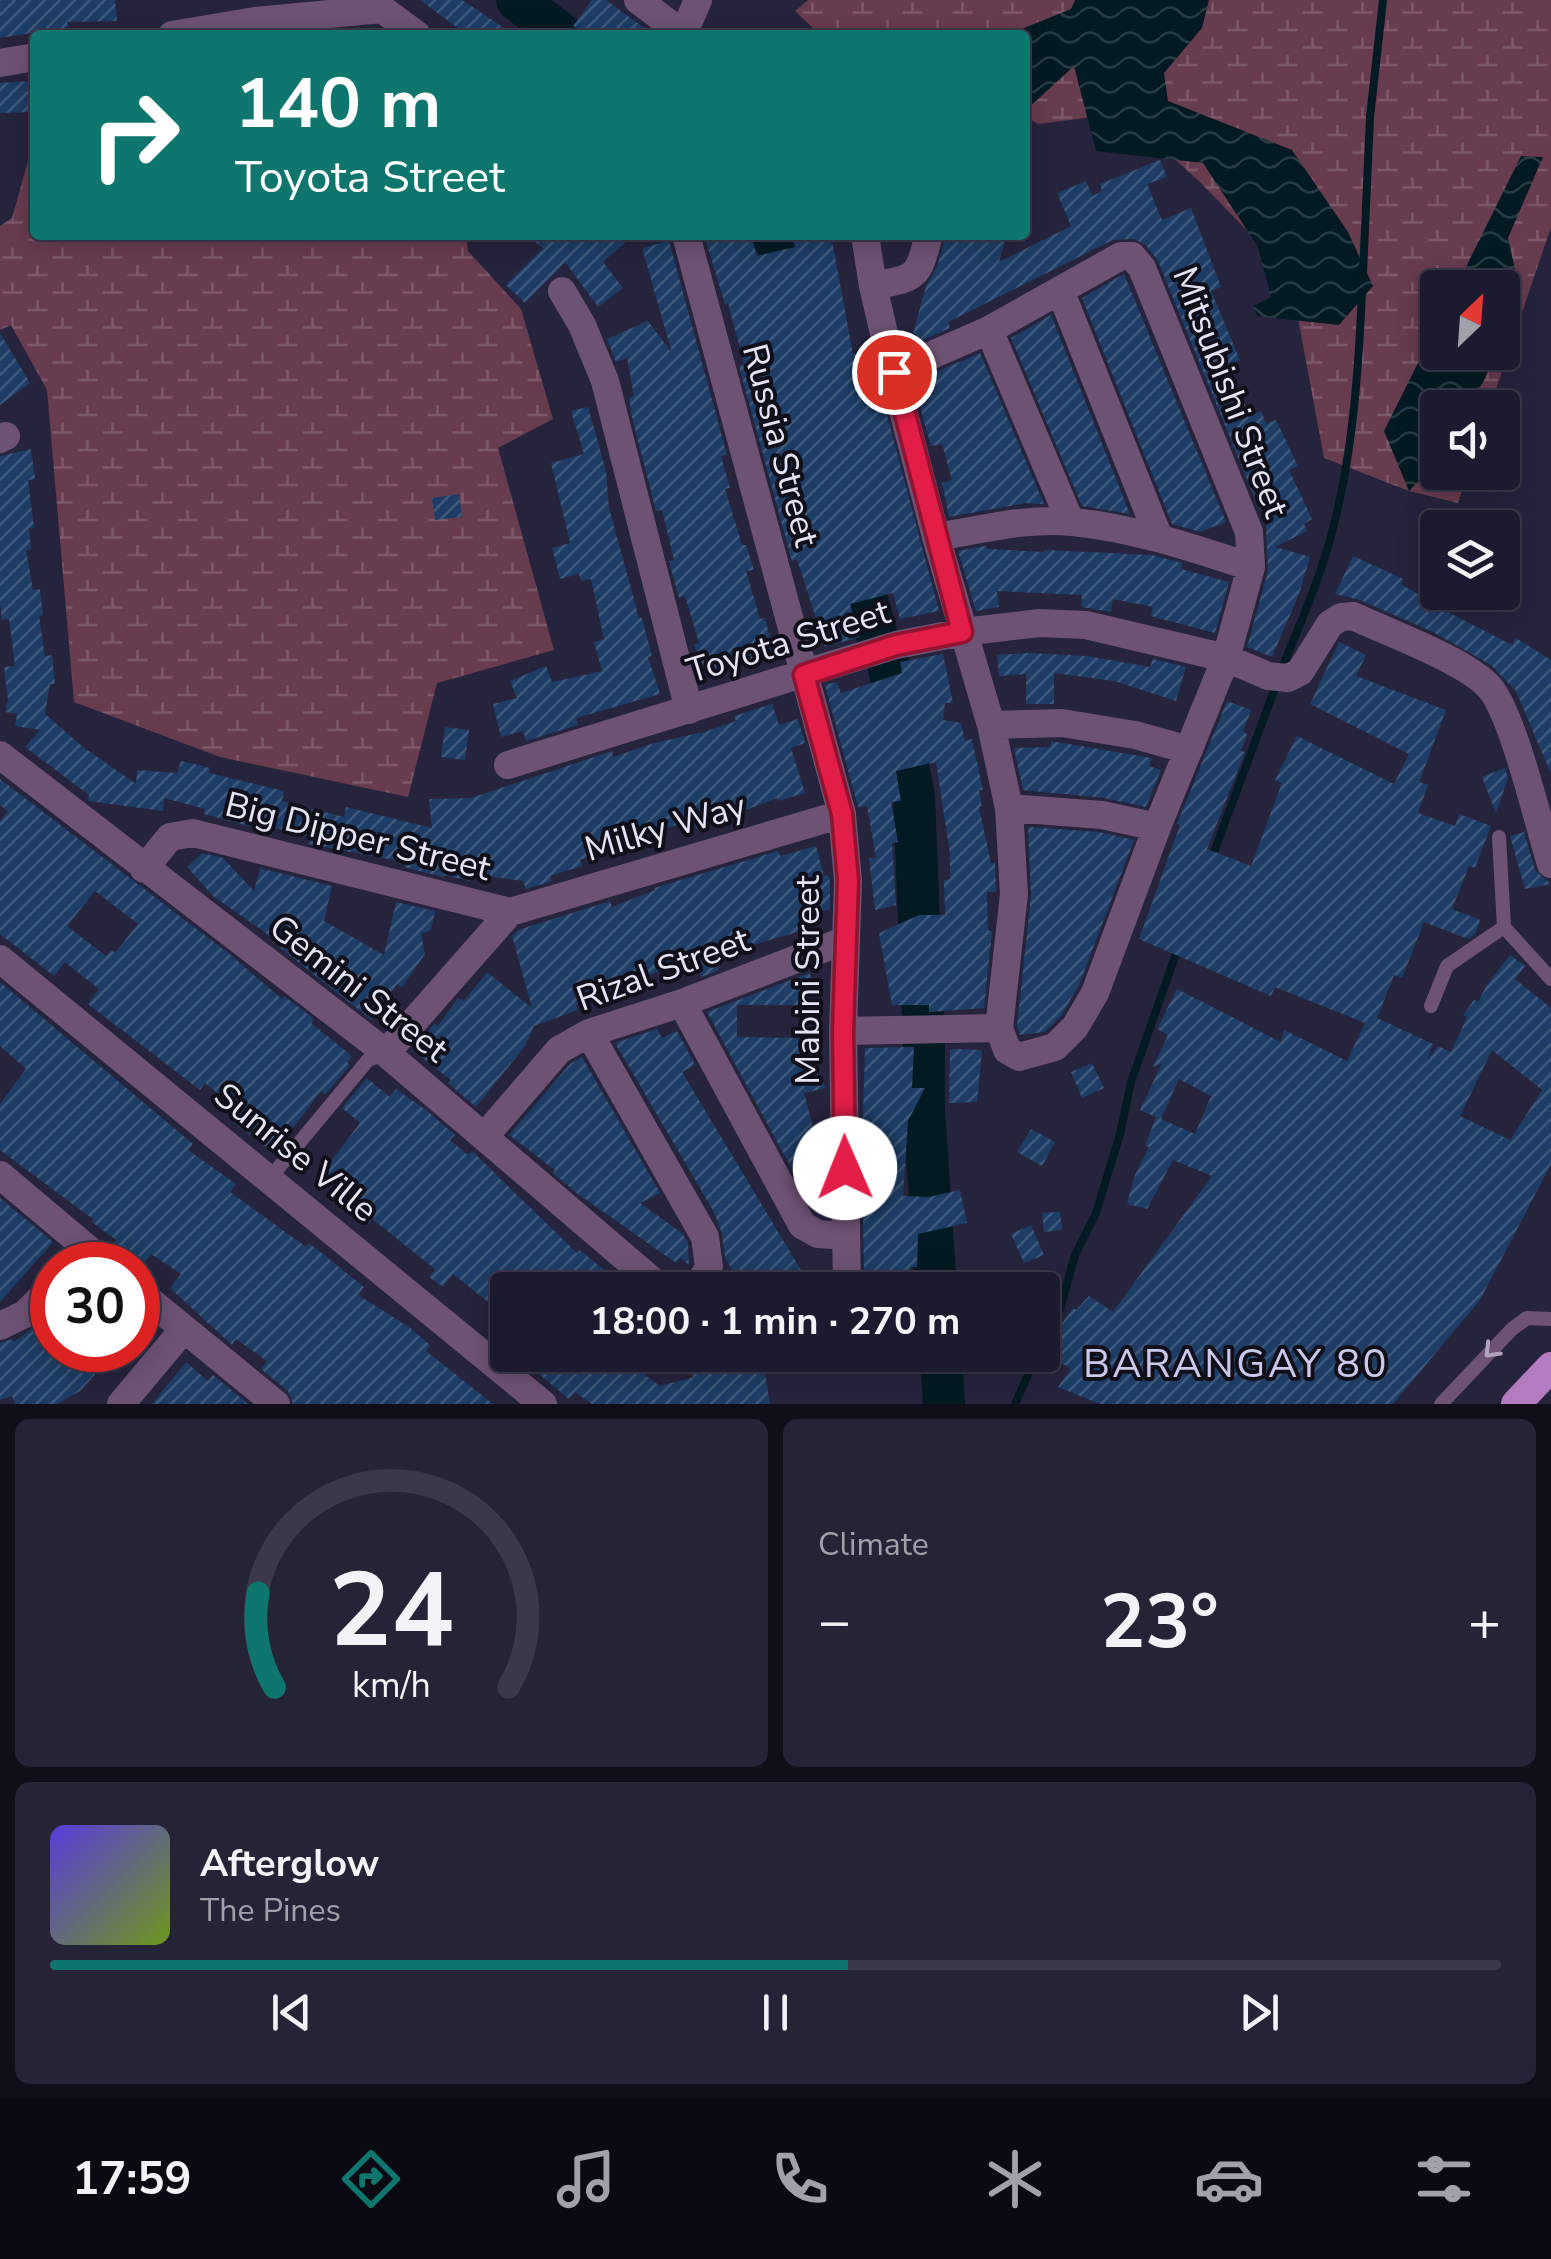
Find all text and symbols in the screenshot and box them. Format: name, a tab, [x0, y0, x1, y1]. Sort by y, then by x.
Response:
text: 140 m	[235, 56, 441, 152]
icon: right	[70, 70, 200, 200]
text: Toyota Street	[235, 147, 505, 208]
street label: Mitsubishi Street	[1161, 260, 1300, 525]
north arrow	[1420, 270, 1520, 370]
map controls	[1420, 270, 1520, 610]
pin	[852, 330, 937, 415]
street label: Russia Street	[731, 339, 830, 552]
icon: arrive	[867, 345, 922, 400]
button: sound	[1420, 390, 1520, 490]
button: layers	[1420, 510, 1520, 610]
street label: Toyota Street	[681, 588, 896, 695]
street label: Big Dipper Street	[220, 781, 496, 892]
street label: Milky Way	[579, 782, 751, 873]
street label: Mabini Street	[784, 875, 831, 1085]
street label: Gemini Street	[260, 904, 458, 1073]
street label: Rizal Street	[570, 916, 757, 1023]
street label: Sunrise Ville	[204, 1072, 387, 1233]
position arrow	[793, 1116, 897, 1220]
speed limit sign: 30	[30, 1242, 160, 1372]
text: 18:00 · 1 min · 270 m	[590, 1296, 960, 1347]
district label: BARANGAY 80	[1083, 1337, 1389, 1391]
one-way arrow	[1485, 1339, 1503, 1358]
text: Climate	[818, 1523, 929, 1566]
text: 24	[329, 1540, 454, 1682]
text: 23°	[1100, 1571, 1219, 1673]
text: −	[818, 1584, 851, 1659]
text: +	[1468, 1584, 1501, 1659]
text: km/h	[352, 1661, 431, 1710]
text: Afterglow	[200, 1838, 379, 1889]
text: The Pines	[200, 1889, 341, 1932]
icon: previous	[264, 1985, 319, 2040]
icon: pause	[748, 1985, 803, 2040]
icon: next	[1232, 1985, 1287, 2040]
icon: directions	[336, 2144, 406, 2214]
icon: music	[551, 2144, 621, 2214]
icon: phone	[765, 2144, 835, 2214]
icon: climate	[980, 2144, 1050, 2214]
icon: car	[1194, 2144, 1264, 2214]
icon: filters	[1409, 2144, 1479, 2214]
text: 17:59	[72, 2149, 191, 2210]

